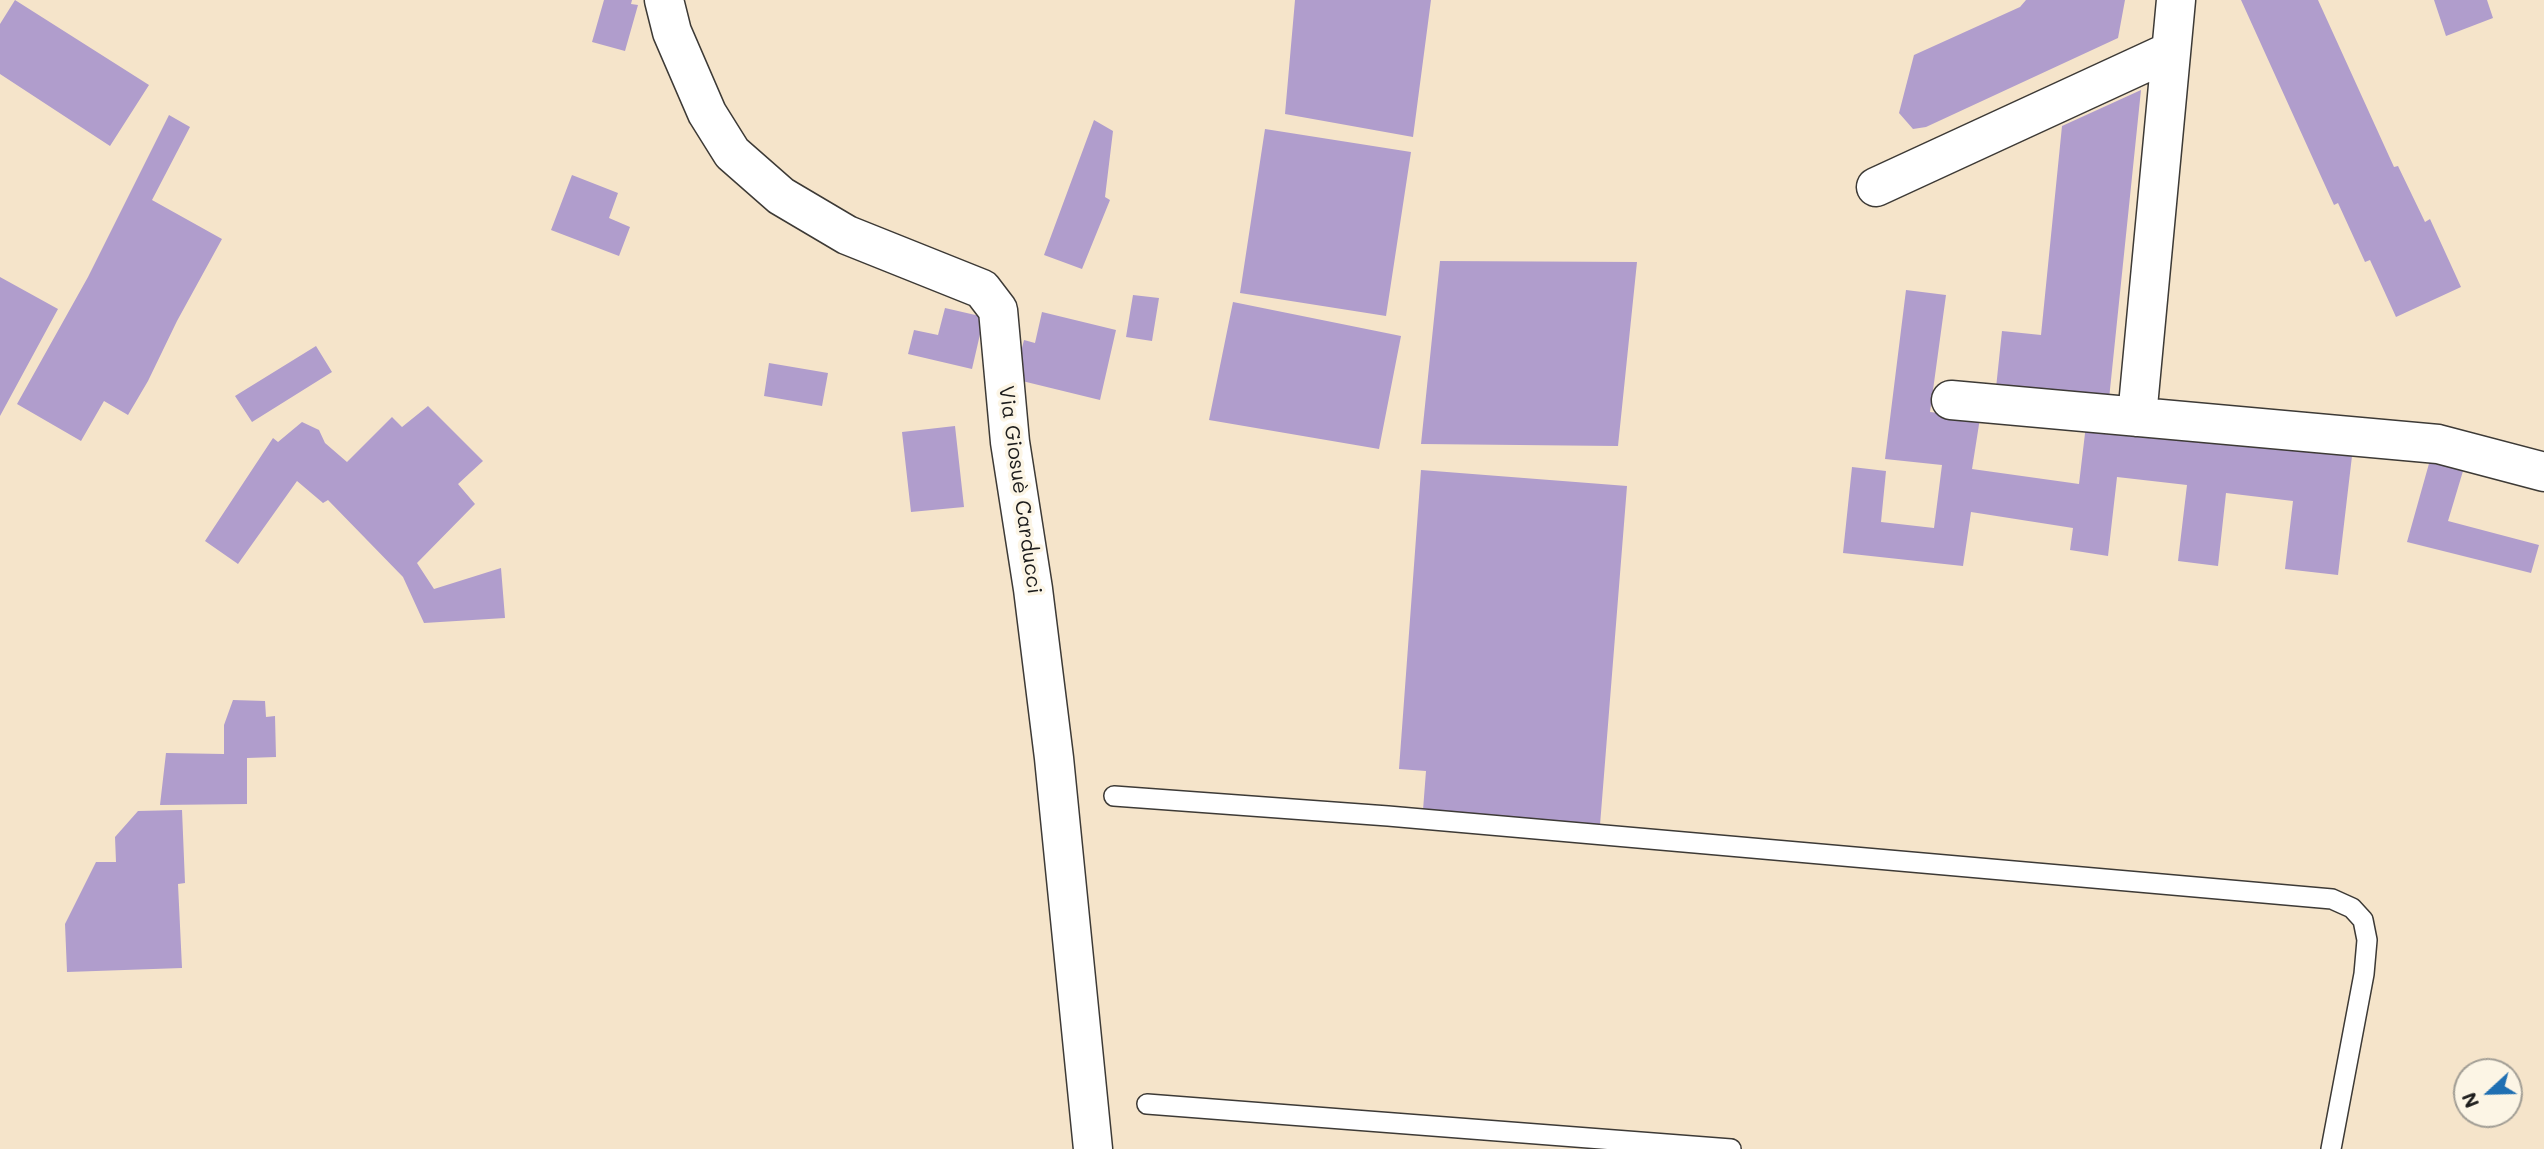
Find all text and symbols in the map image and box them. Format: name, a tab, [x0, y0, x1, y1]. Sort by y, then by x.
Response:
street label: Via Giosuè Carducci	[993, 384, 1047, 596]
north arrow	[2453, 1058, 2523, 1128]
text: N	[2456, 1089, 2484, 1112]

